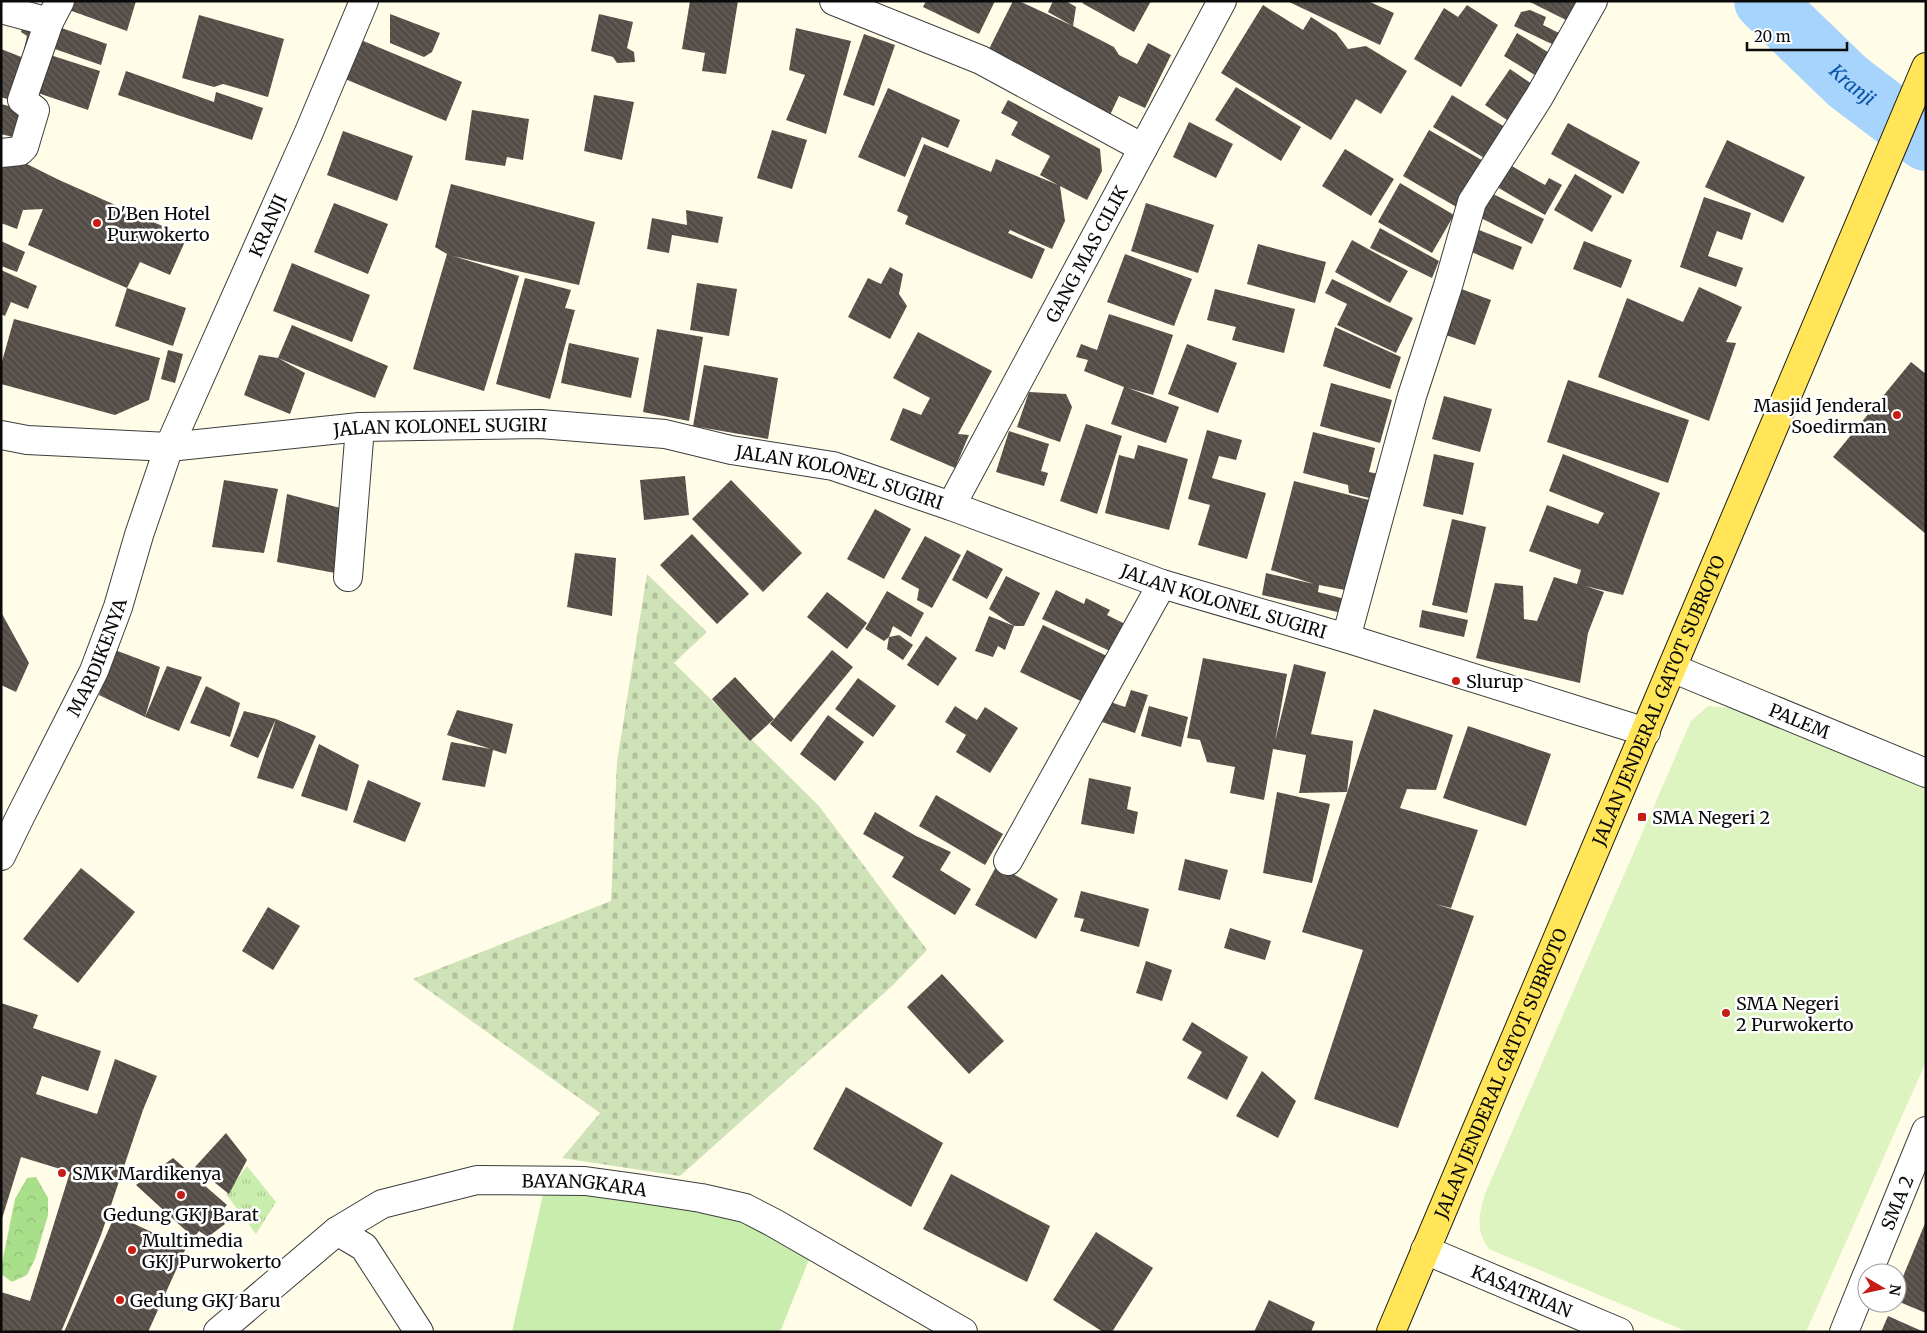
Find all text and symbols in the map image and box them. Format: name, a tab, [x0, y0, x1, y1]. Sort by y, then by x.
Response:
scale bar	[1747, 20, 1847, 52]
text: 20 m	[1754, 27, 1791, 46]
water label: Kranji	[1824, 58, 1880, 111]
street label: GANG MAS CILIK	[1040, 182, 1132, 326]
street label: KRANJI	[244, 190, 291, 260]
place label: D'Ben Hotel Purwokerto	[107, 202, 210, 246]
marker: D'Ben Hotel Purwokerto	[91, 217, 103, 229]
place label: Masjid Jenderal Soedirman	[1754, 394, 1887, 438]
marker: Masjid Jenderal Soedirman	[1891, 409, 1903, 421]
street label: JALAN KOLONEL SUGIRI	[331, 412, 548, 441]
street label: JALAN KOLONEL SUGIRI	[733, 439, 946, 514]
street label: JALAN JENDERAL GATOT SUBROTO	[1586, 551, 1730, 850]
street label: JALAN KOLONEL SUGIRI	[1117, 558, 1330, 643]
street label: MARDIKENYA	[62, 595, 132, 720]
place label: Slurup	[1466, 670, 1523, 693]
marker: Slurup	[1450, 675, 1462, 687]
street label: PALEM	[1766, 698, 1833, 744]
place label: SMA Negeri 2	[1652, 806, 1770, 829]
marker: SMA Negeri 2	[1636, 811, 1648, 823]
street label: JALAN JENDERAL GATOT SUBROTO	[1428, 924, 1572, 1223]
place label: SMA Negeri 2 Purwokerto	[1736, 992, 1853, 1036]
marker: SMA Negeri 2 Purwokerto	[1720, 1007, 1732, 1019]
place label: SMK Mardikenya	[72, 1162, 222, 1185]
marker: SMK Mardikenya	[56, 1167, 68, 1179]
street label: BAYANGKARA	[521, 1169, 649, 1201]
street label: SMA 2	[1875, 1172, 1918, 1233]
marker: Gedung GKJ Barat	[175, 1189, 187, 1201]
place label: Gedung GKJ Barat	[103, 1203, 259, 1226]
place label: Multimedia GKJ Purwokerto	[142, 1229, 281, 1273]
marker: Multimedia GKJ Purwokerto	[126, 1244, 138, 1256]
street label: KASATRIAN	[1468, 1259, 1576, 1322]
north arrow	[1857, 1263, 1907, 1313]
text: N	[1885, 1283, 1905, 1297]
place label: Gedung GKJ Baru	[130, 1289, 281, 1312]
marker: Gedung GKJ Baru	[114, 1294, 126, 1306]

